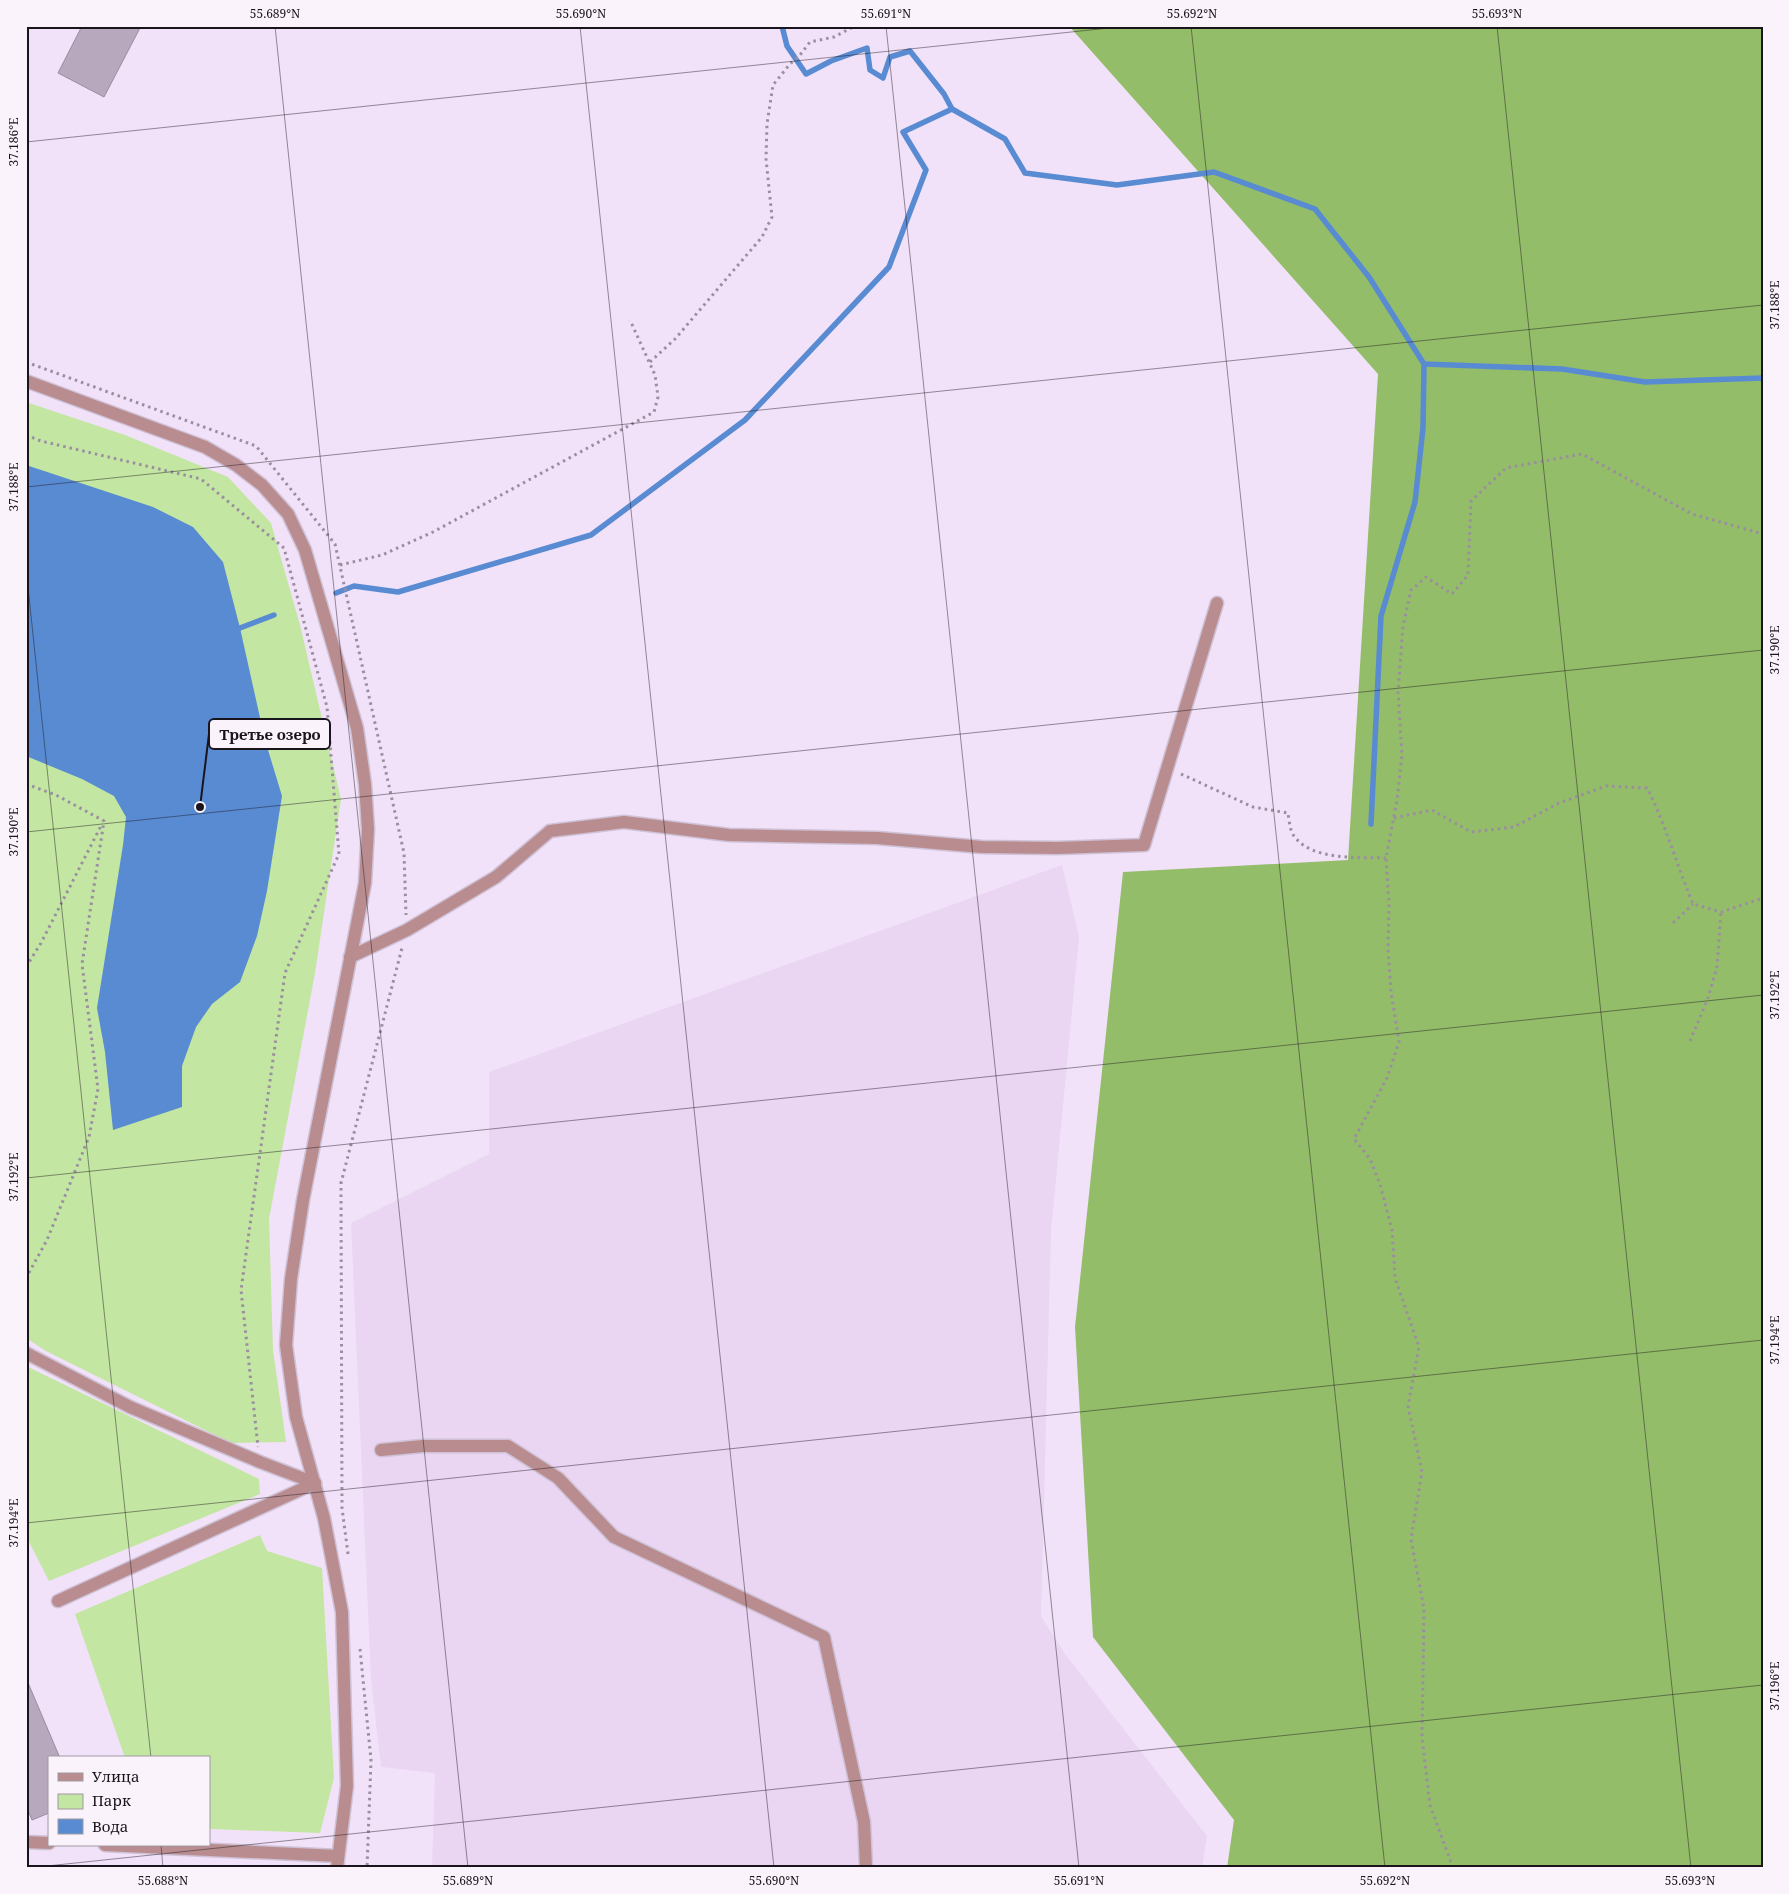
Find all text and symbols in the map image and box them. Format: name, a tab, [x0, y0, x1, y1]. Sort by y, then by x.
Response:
text: 55.689°N	[250, 5, 300, 22]
text: 55.690°N	[556, 5, 606, 22]
text: 55.691°N	[861, 5, 911, 22]
text: 55.692°N	[1167, 5, 1217, 22]
text: 55.693°N	[1472, 5, 1522, 22]
text: 37.186°E	[5, 118, 22, 166]
text: 37.188°E	[1766, 281, 1783, 329]
text: 37.188°E	[5, 463, 22, 511]
text: 37.190°E	[1766, 626, 1783, 674]
callout: Третье озеро	[209, 719, 330, 749]
text: Третье озеро	[219, 724, 321, 744]
text: 37.190°E	[5, 808, 22, 856]
text: 37.192°E	[1766, 971, 1783, 1019]
text: 37.192°E	[5, 1153, 22, 1201]
text: 37.194°E	[1766, 1316, 1783, 1364]
text: 37.194°E	[5, 1499, 22, 1547]
text: 37.196°E	[1766, 1662, 1783, 1710]
legend	[48, 1756, 210, 1846]
text: Улица	[92, 1766, 140, 1786]
text: Парк	[92, 1790, 131, 1810]
text: Вода	[92, 1816, 128, 1836]
text: 55.688°N	[138, 1872, 188, 1889]
text: 55.689°N	[443, 1872, 493, 1889]
text: 55.690°N	[749, 1872, 799, 1889]
text: 55.691°N	[1054, 1872, 1104, 1889]
text: 55.692°N	[1360, 1872, 1410, 1889]
text: 55.693°N	[1665, 1872, 1715, 1889]

